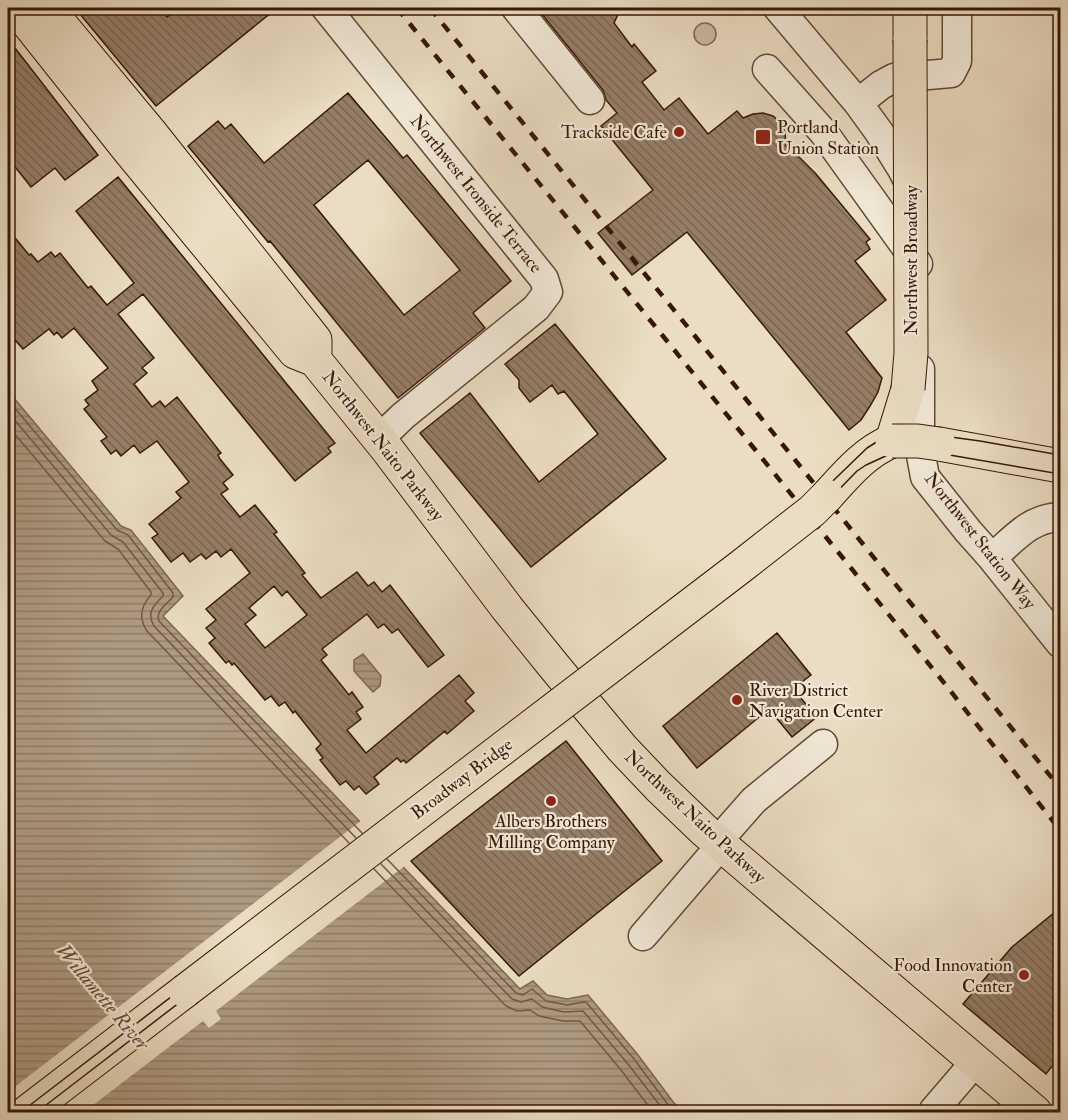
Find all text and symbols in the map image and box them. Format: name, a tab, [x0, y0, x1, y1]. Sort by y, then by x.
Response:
street label: Northwest Ironside Terrace	[405, 110, 547, 278]
place label: Portland Union Station	[777, 116, 879, 160]
place label: Trackside Cafe	[561, 121, 667, 144]
marker: Trackside Cafe	[672, 125, 686, 139]
marker: Portland Union Station	[754, 128, 772, 146]
street label: Northwest Broadway	[900, 184, 923, 335]
street label: Northwest Naito Parkway	[317, 366, 450, 527]
street label: Northwest Station Way	[919, 468, 1041, 615]
place label: River District Navigation Center	[749, 679, 883, 723]
marker: River District Navigation Center	[730, 693, 744, 707]
street label: Broadway Bridge	[407, 733, 518, 825]
street label: Northwest Naito Parkway	[619, 745, 771, 889]
marker: Albers Brothers Milling Company	[544, 794, 558, 808]
place label: Albers Brothers Milling Company	[487, 810, 616, 854]
water label: Willamette River	[51, 939, 156, 1057]
place label: Food Innovation Center	[893, 954, 1012, 998]
marker: Food Innovation Center	[1017, 968, 1031, 982]

